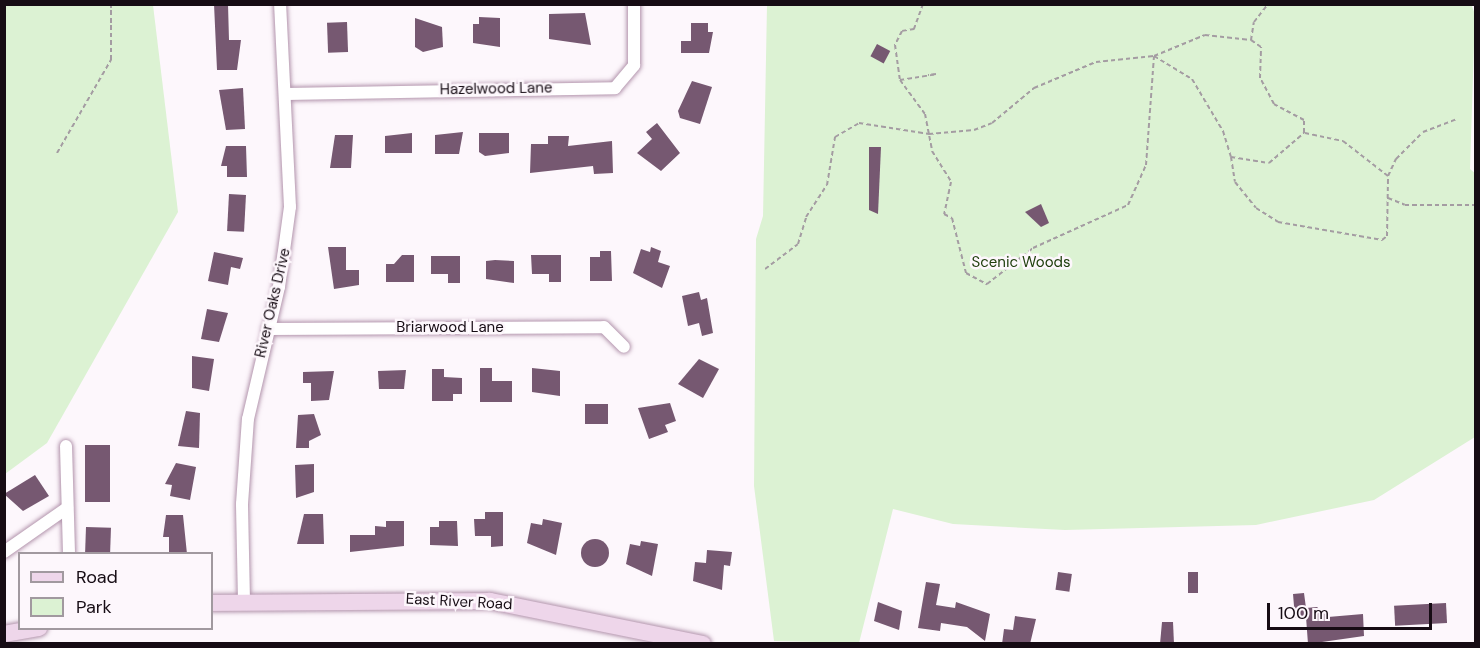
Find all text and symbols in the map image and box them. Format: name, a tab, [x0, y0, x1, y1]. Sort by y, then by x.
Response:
street label: Hazelwood Lane	[440, 79, 552, 99]
street label: River Oaks Drive	[252, 246, 294, 360]
park label: Scenic Woods	[971, 254, 1071, 272]
street label: Briarwood Lane	[396, 319, 504, 337]
legend	[18, 552, 213, 630]
text: Road	[76, 565, 118, 589]
street label: East River Road	[405, 590, 513, 614]
scale bar	[1270, 591, 1435, 629]
text: Park	[76, 595, 112, 619]
text: 100 m	[1278, 601, 1329, 625]

